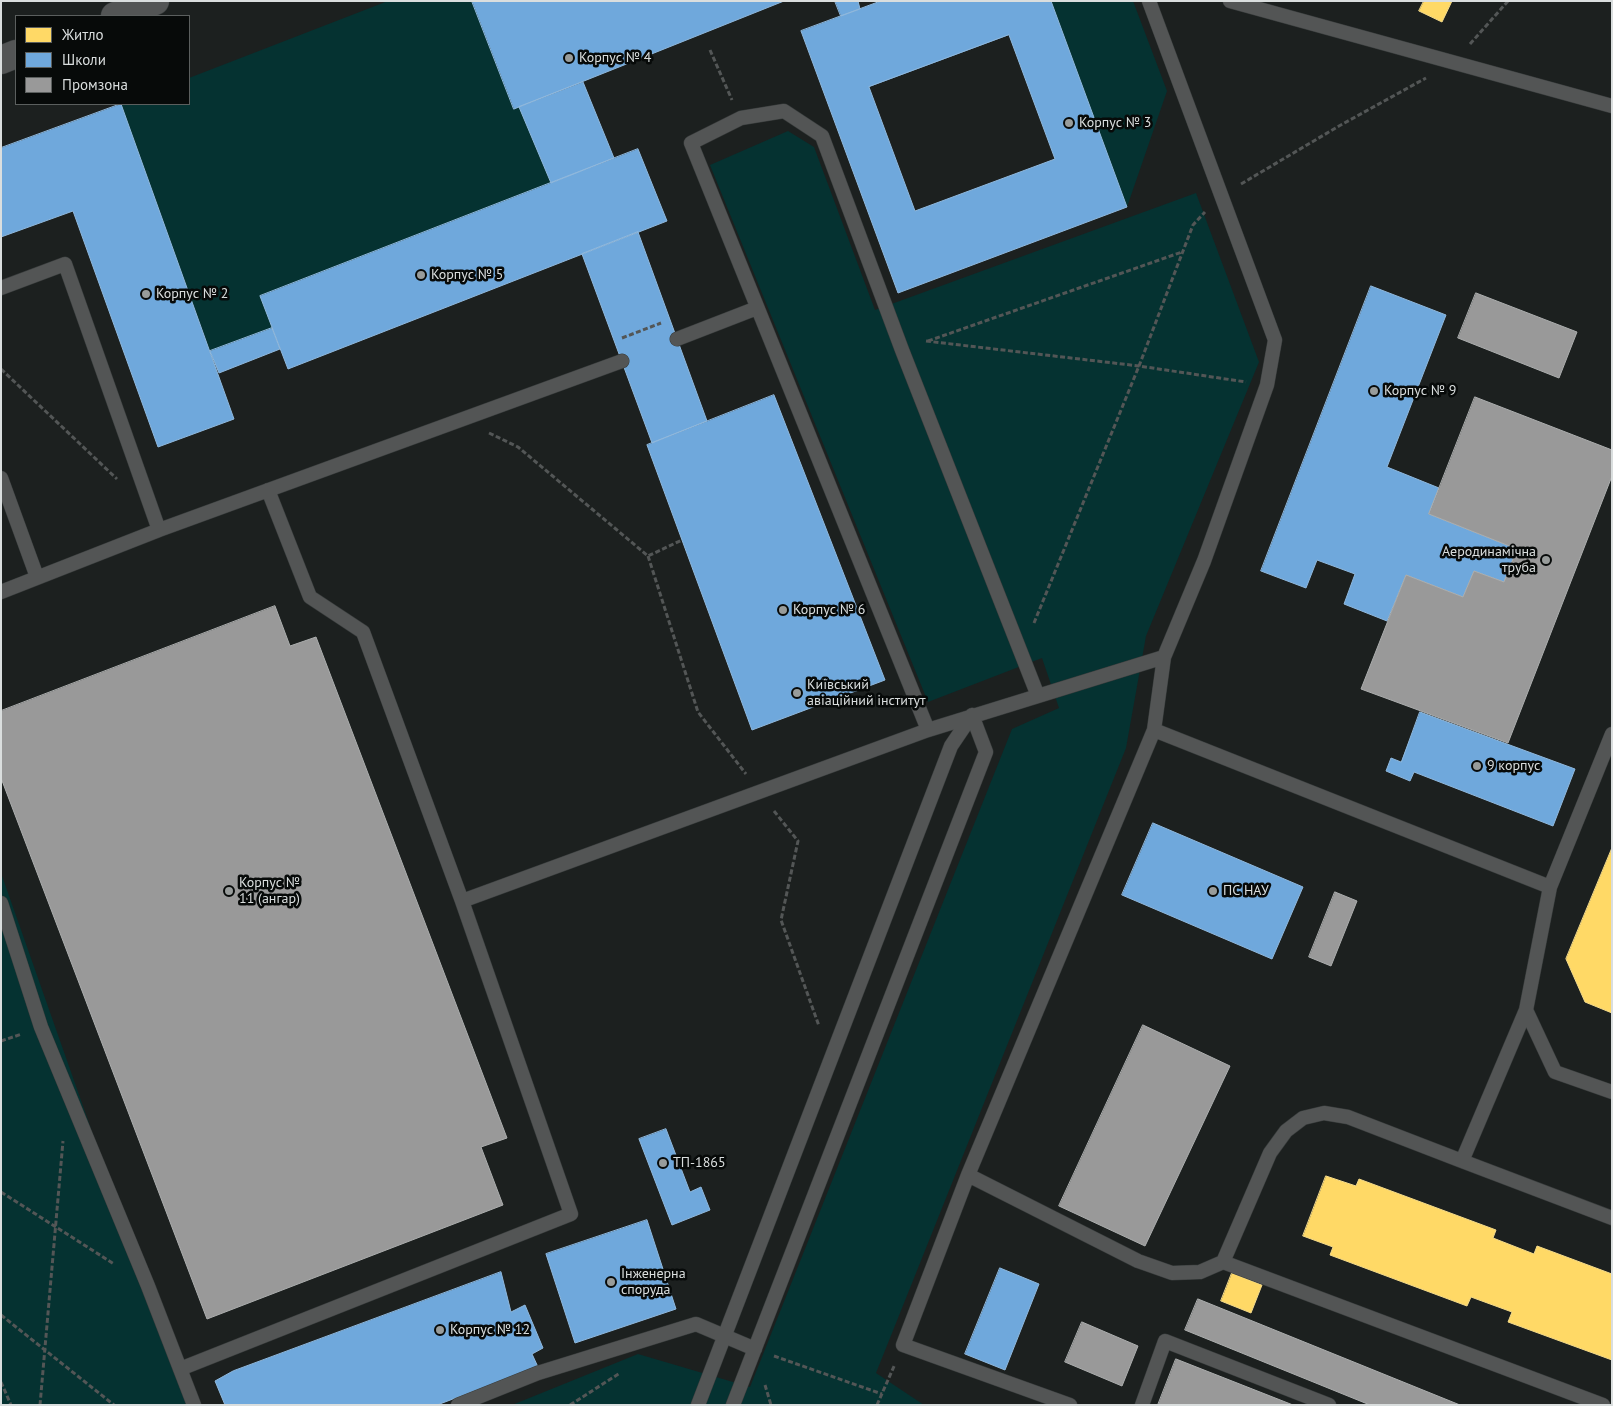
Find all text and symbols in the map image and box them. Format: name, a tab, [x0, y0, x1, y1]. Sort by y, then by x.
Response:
legend	[15, 15, 190, 105]
text: Житло	[62, 25, 104, 44]
text: Школи	[62, 50, 106, 69]
place label: Корпус № 4	[579, 50, 651, 66]
marker: Корпус № 4	[563, 52, 575, 64]
text: Промзона	[62, 75, 128, 94]
place label: Корпус № 3	[1079, 115, 1151, 131]
marker: Корпус № 3	[1063, 117, 1075, 129]
place label: Корпус № 5	[431, 267, 503, 283]
marker: Корпус № 5	[415, 269, 427, 281]
place label: Корпус № 2	[156, 286, 228, 302]
marker: Корпус № 2	[140, 288, 152, 300]
place label: Корпус № 9	[1384, 383, 1456, 399]
marker: Корпус № 9	[1368, 385, 1380, 397]
place label: Аеродинамічна труба	[1442, 544, 1536, 576]
marker: Аеродинамічна труба	[1540, 554, 1552, 566]
place label: Корпус № 6	[793, 602, 865, 618]
marker: Корпус № 6	[777, 604, 789, 616]
place label: Київський авіаційний інститут	[807, 677, 926, 710]
marker: Київський авіаційний інститут	[791, 687, 803, 699]
place label: 9 корпус	[1487, 758, 1540, 774]
marker: 9 корпус	[1471, 760, 1483, 772]
place label: Корпус № 11 (ангар)	[239, 875, 300, 908]
place label: ПС НАУ	[1223, 883, 1269, 899]
marker: Корпус № 11 (ангар)	[223, 885, 235, 897]
marker: ПС НАУ	[1207, 885, 1219, 897]
place label: ТП-1865	[673, 1155, 726, 1171]
marker: ТП-1865	[657, 1157, 669, 1169]
place label: Інженерна споруда	[621, 1266, 686, 1298]
marker: Інженерна споруда	[605, 1276, 617, 1288]
place label: Корпус № 12	[450, 1322, 530, 1338]
marker: Корпус № 12	[434, 1324, 446, 1336]

